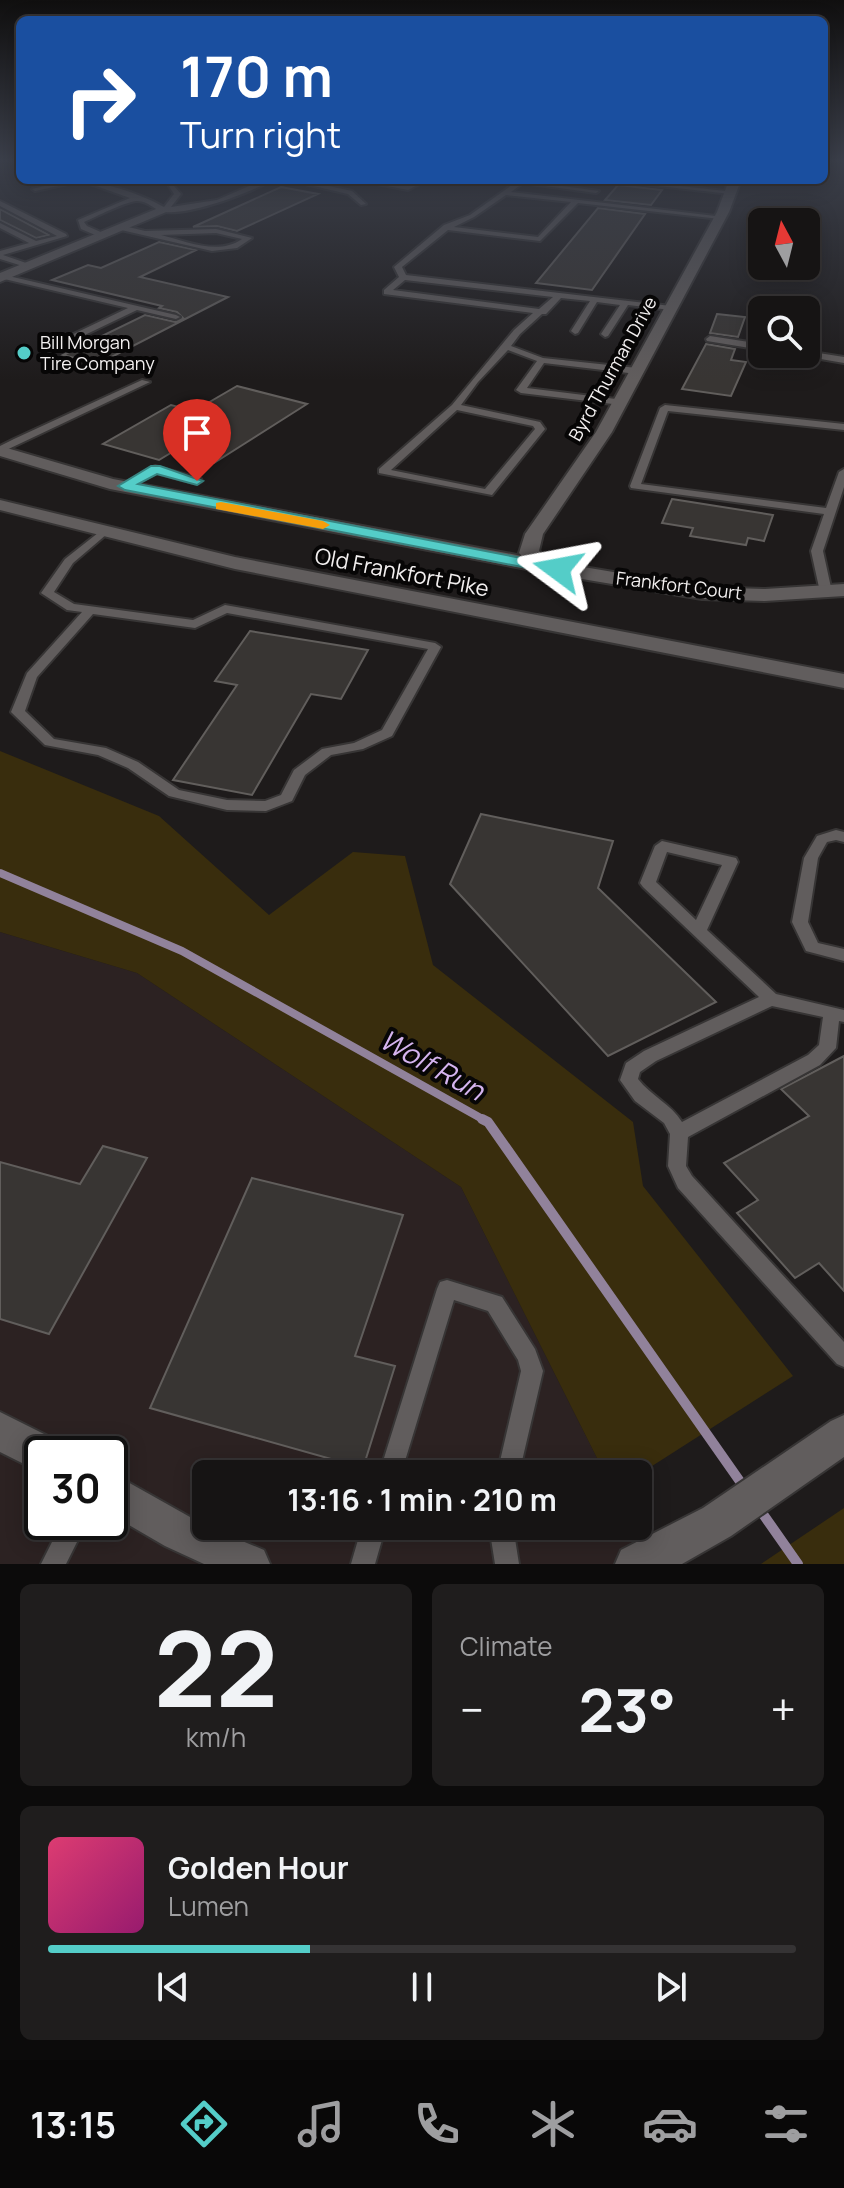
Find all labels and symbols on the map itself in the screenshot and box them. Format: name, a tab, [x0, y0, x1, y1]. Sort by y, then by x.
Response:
north arrow	[748, 208, 820, 280]
street label: Byrd Thurman Drive	[563, 292, 662, 445]
place label: Bill Morgan Tire Company	[40, 330, 155, 375]
marker: Bill Morgan Tire Company	[15, 344, 33, 362]
pin	[163, 399, 231, 481]
position arrow	[516, 527, 600, 611]
street label: Old Frankfort Pike	[312, 540, 492, 604]
street label: Frankfort Court	[615, 565, 743, 605]
water label: Wolf Run	[373, 1020, 493, 1109]
speed limit sign: 30	[24, 1436, 128, 1540]

